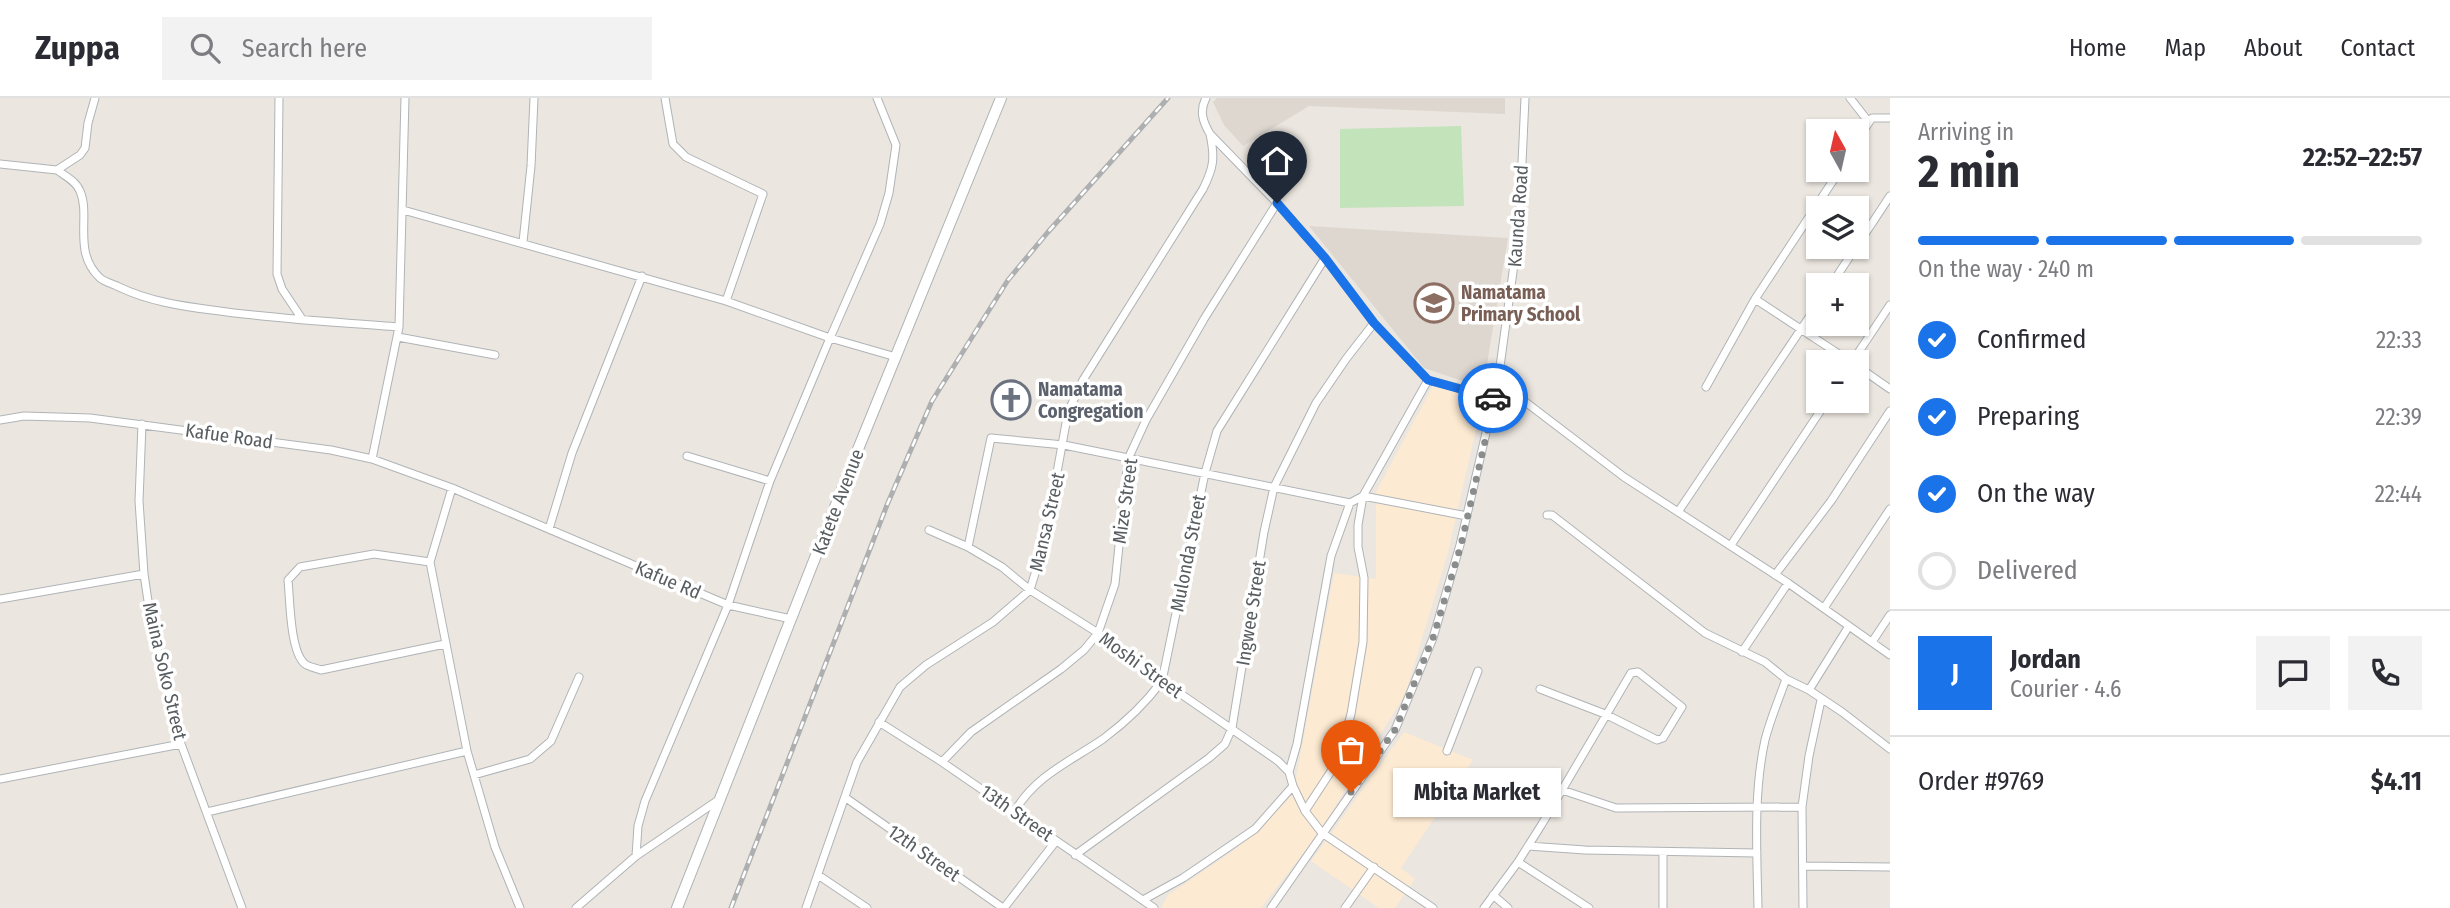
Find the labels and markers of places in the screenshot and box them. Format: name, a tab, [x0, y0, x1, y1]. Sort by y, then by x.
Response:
pin	[1247, 131, 1307, 203]
place label: Namatama Primary School	[1461, 281, 1581, 326]
school or university icon: Namatama Primary School	[1413, 282, 1455, 324]
place label: Namatama Congregation	[1038, 378, 1143, 423]
church icon: Namatama Congregation	[990, 379, 1032, 421]
pin	[1321, 720, 1381, 792]
callout: Mbita Market	[1393, 768, 1561, 816]

